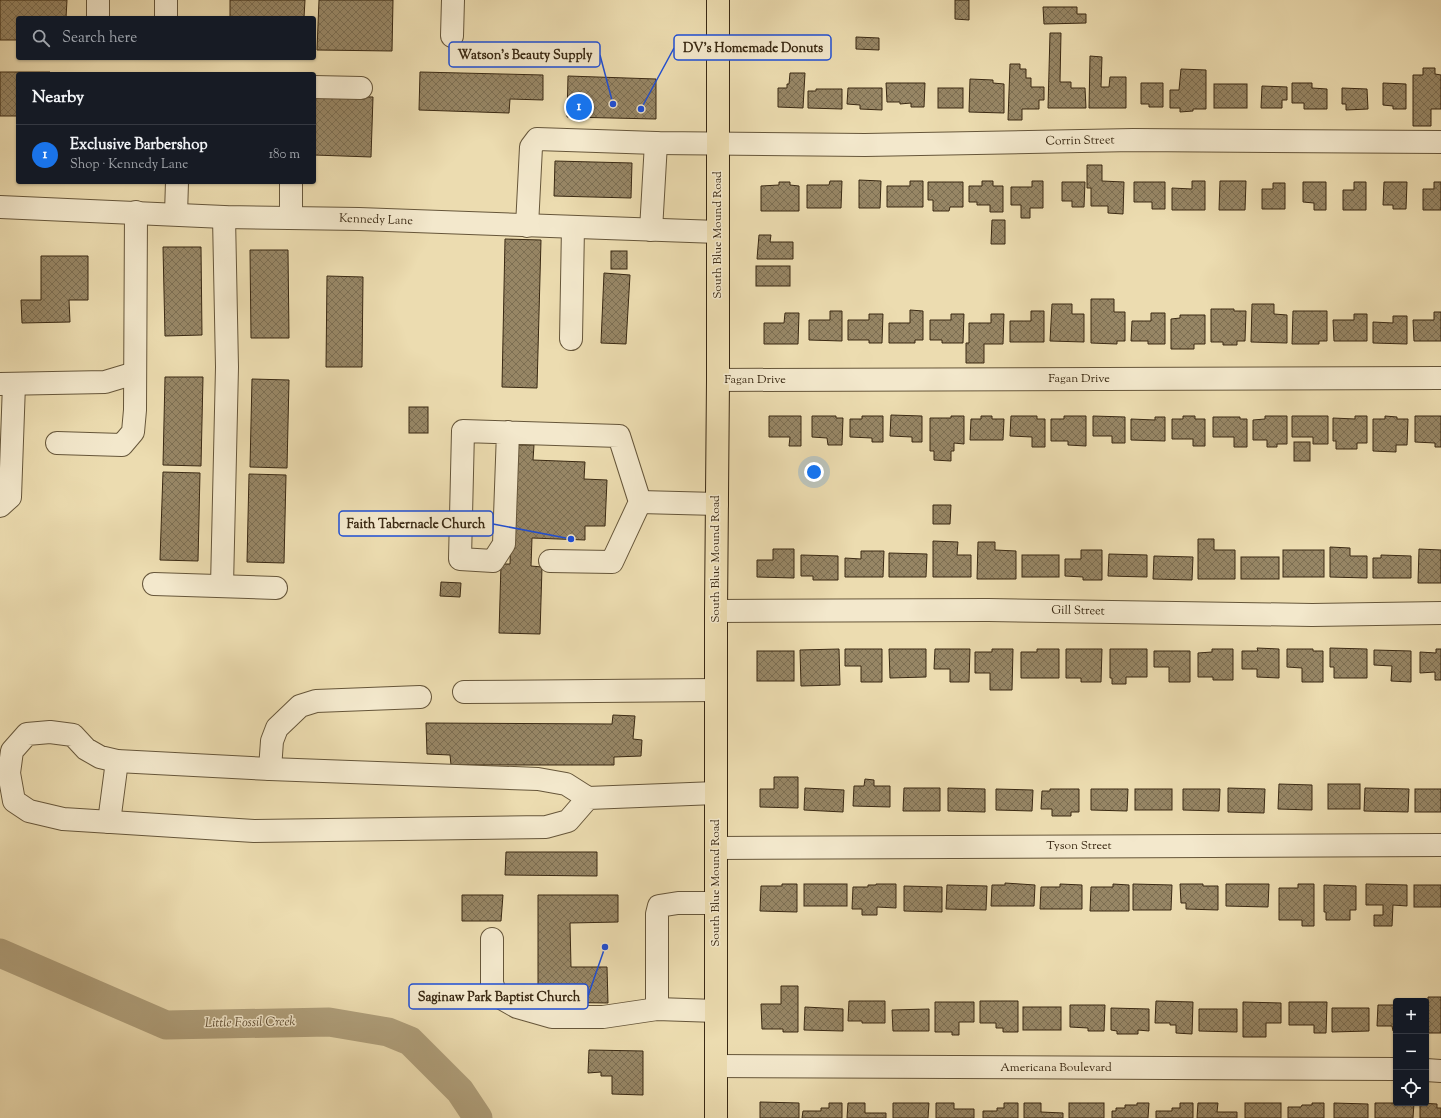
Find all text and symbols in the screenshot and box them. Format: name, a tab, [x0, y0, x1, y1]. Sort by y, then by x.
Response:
search box	[16, 16, 316, 60]
icon: search	[30, 27, 52, 49]
text: Search here	[62, 28, 137, 49]
callout: DV's Homemade Donuts	[674, 35, 831, 60]
text: DV's Homemade Donuts	[683, 40, 823, 58]
callout: Watson's Beauty Supply	[449, 42, 600, 67]
text: Watson's Beauty Supply	[457, 47, 593, 65]
text: Nearby	[32, 86, 84, 110]
pin: 1	[566, 92, 592, 122]
street label: Corrin Street	[1045, 131, 1115, 151]
text: Exclusive Barbershop	[70, 135, 208, 156]
text: 1	[43, 146, 47, 164]
text: 180 m	[269, 146, 300, 164]
text: Shop · Kennedy Lane	[70, 156, 188, 174]
street label: South Blue Mound Road	[709, 171, 727, 299]
street label: Kennedy Lane	[339, 210, 414, 230]
street label: Fagan Drive	[1048, 370, 1110, 388]
street label: Fagan Drive	[724, 371, 786, 389]
your location	[804, 462, 824, 482]
street label: South Blue Mound Road	[707, 495, 725, 623]
callout: Faith Tabernacle Church	[339, 511, 493, 536]
text: Faith Tabernacle Church	[347, 516, 486, 534]
street label: Gill Street	[1051, 602, 1105, 620]
street label: South Blue Mound Road	[707, 819, 725, 947]
street label: Tyson Street	[1046, 837, 1112, 855]
callout: Saginaw Park Baptist Church	[409, 984, 588, 1009]
text: Saginaw Park Baptist Church	[418, 989, 581, 1007]
map controls	[1393, 998, 1429, 1106]
button: +	[1393, 998, 1429, 1034]
water label: Little Fossil Creek	[204, 1013, 296, 1033]
button: −	[1393, 1034, 1429, 1070]
street label: Americana Boulevard	[1000, 1059, 1112, 1077]
button: locate	[1393, 1070, 1429, 1106]

